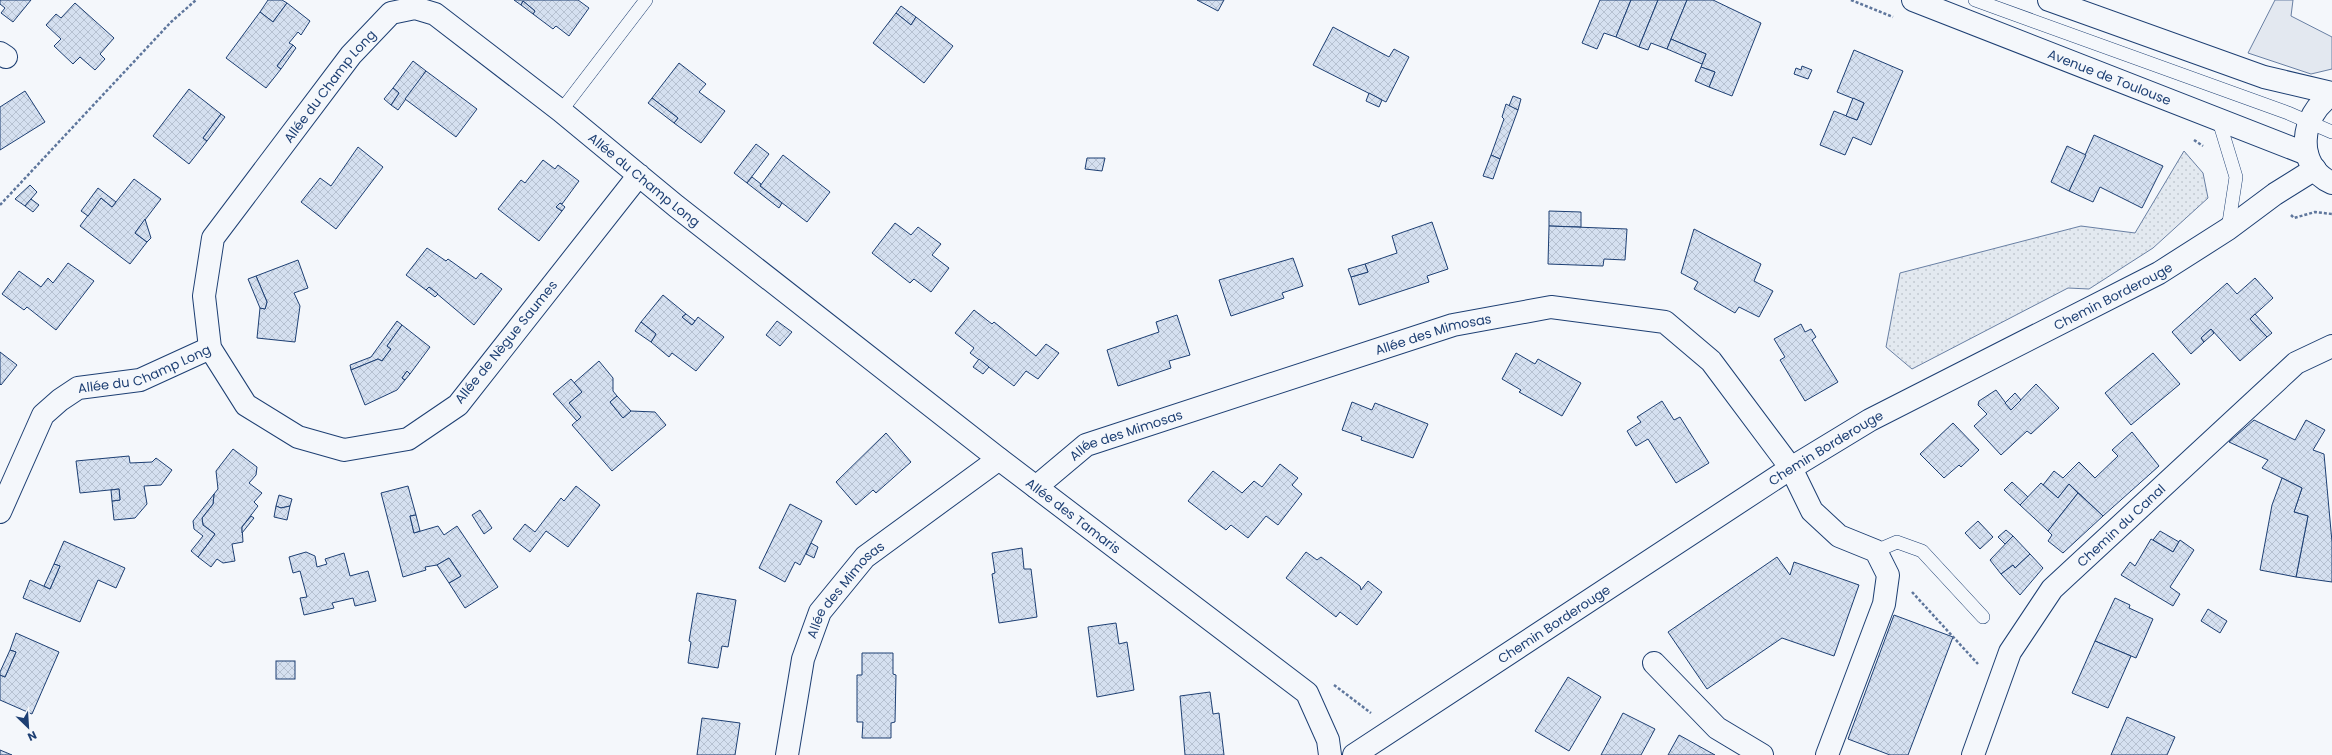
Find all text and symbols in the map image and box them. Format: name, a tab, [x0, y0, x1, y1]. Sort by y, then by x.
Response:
street label: Allée du Champ Long	[279, 25, 380, 146]
street label: Avenue de Toulouse	[2045, 44, 2174, 110]
street label: Allée du Champ Long	[585, 128, 704, 231]
street label: Chemin Borderouge	[2050, 257, 2176, 335]
street label: Allée de Nègue Saumes	[450, 276, 562, 408]
street label: Allée des Mimosas	[1372, 309, 1493, 359]
street label: Allée du Champ Long	[77, 339, 214, 397]
street label: Allée des Mimosas	[1065, 405, 1185, 465]
street label: Chemin Borderouge	[1765, 405, 1886, 490]
street label: Allée des Tamaris	[1022, 473, 1125, 558]
street label: Chemin du Canal	[2072, 479, 2169, 571]
street label: Allée des Mimosas	[802, 536, 888, 641]
street label: Chemin Borderouge	[1494, 580, 1614, 668]
north arrow	[8, 707, 48, 747]
text: N	[25, 727, 39, 745]

